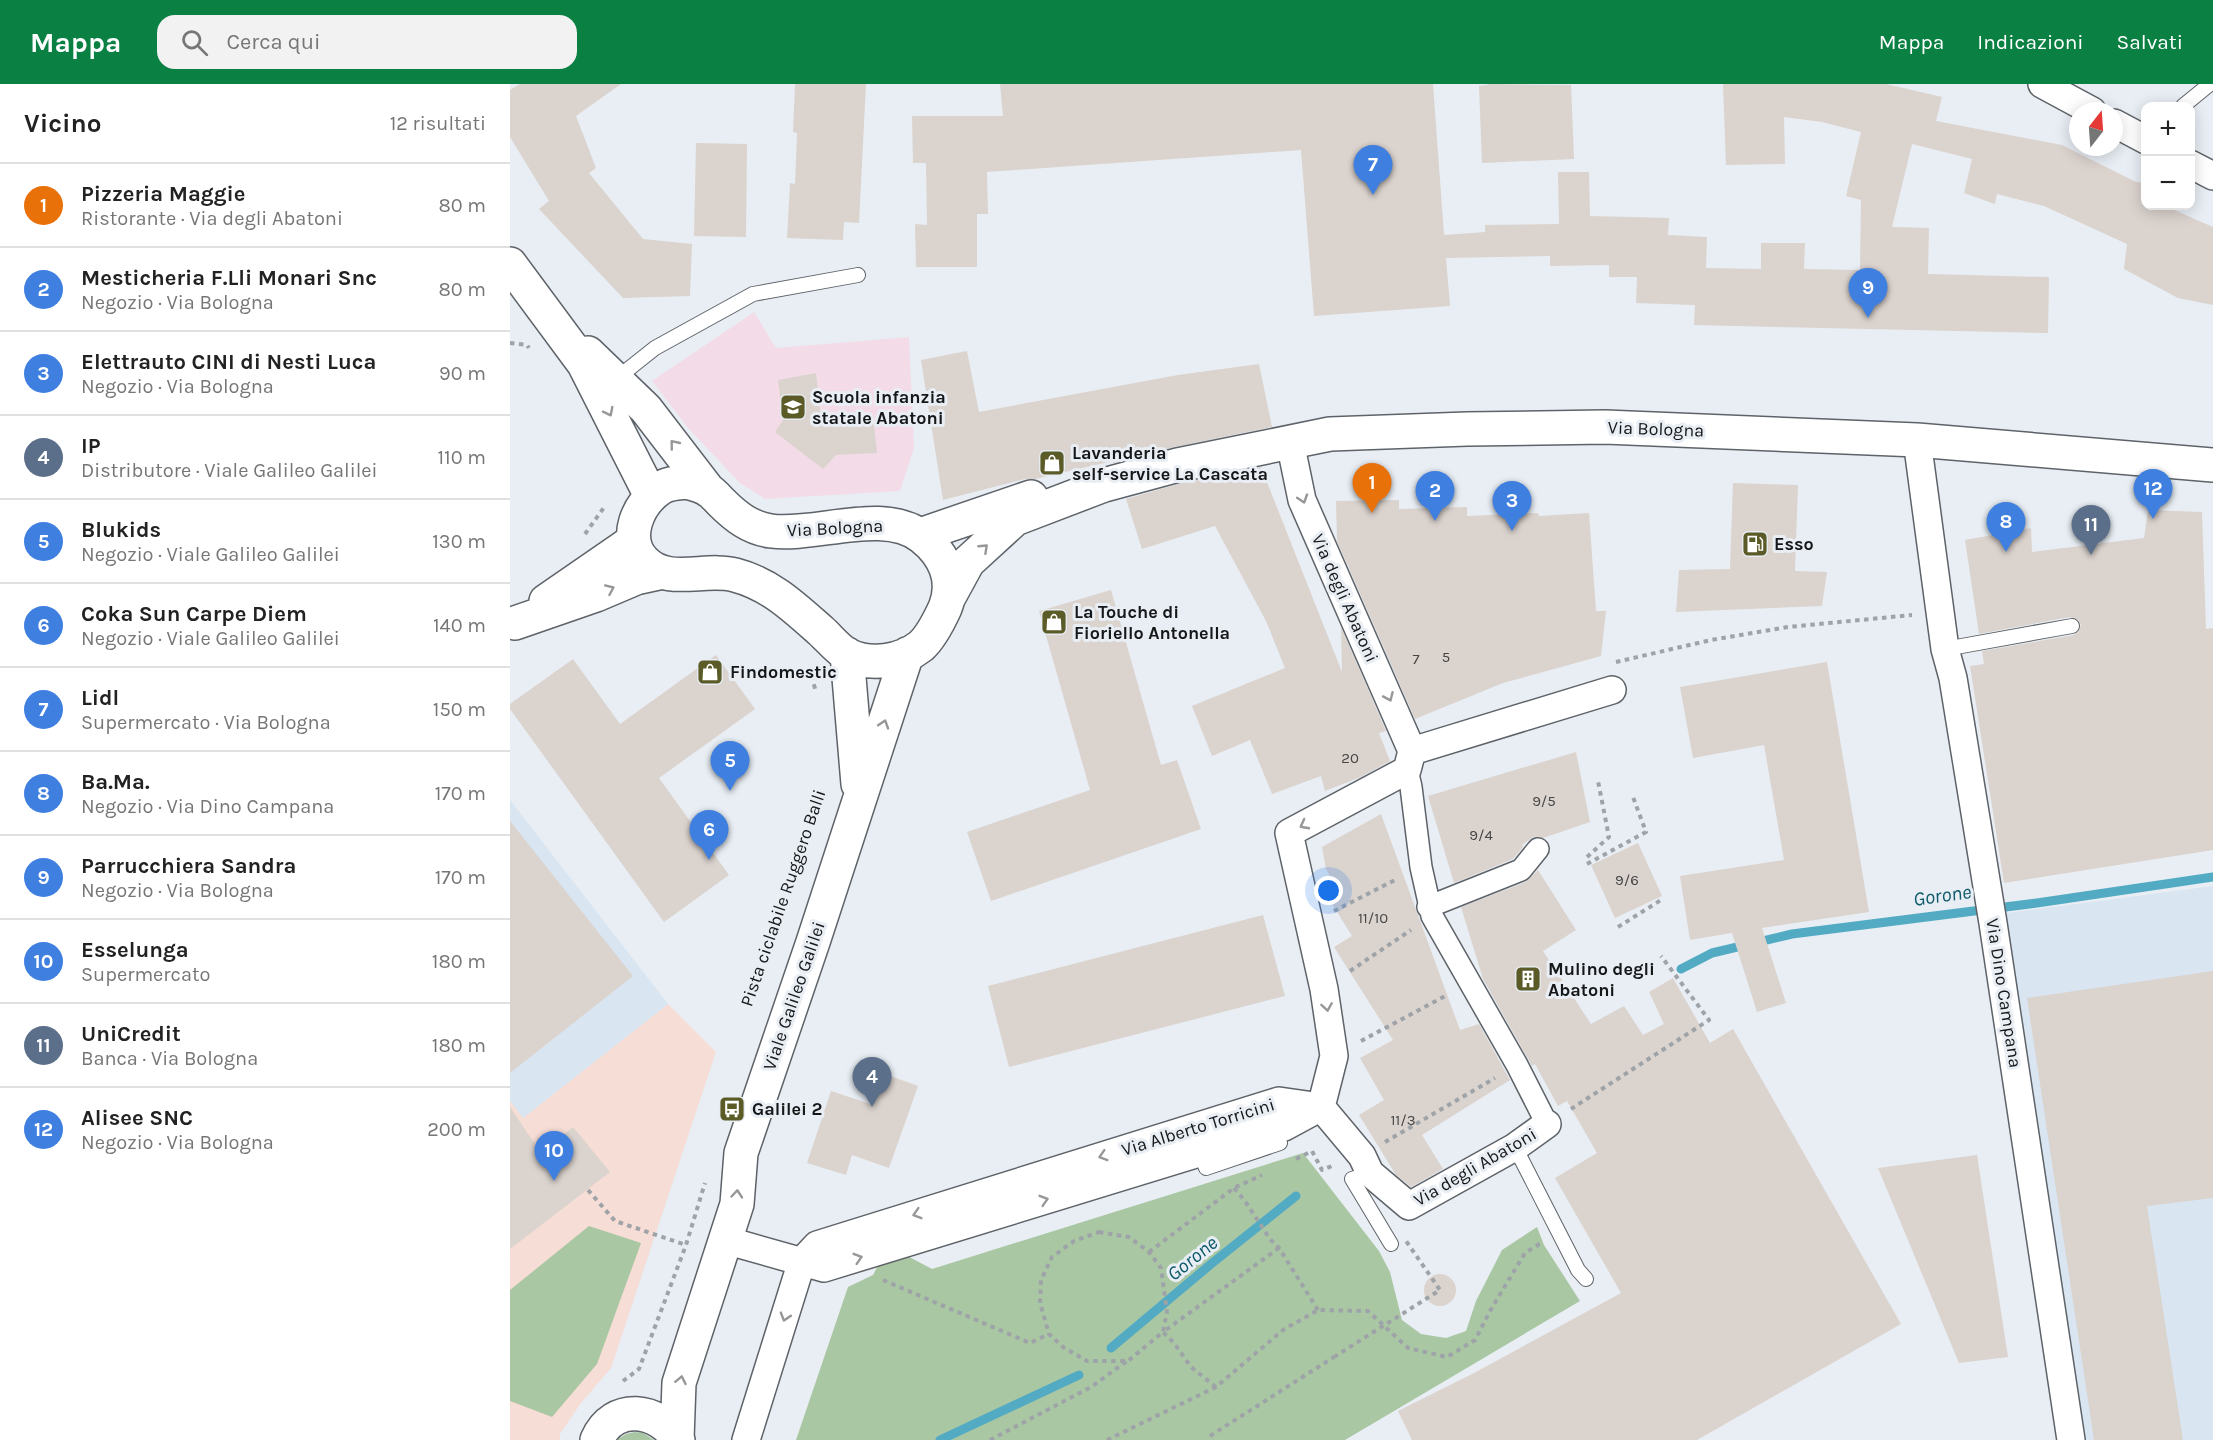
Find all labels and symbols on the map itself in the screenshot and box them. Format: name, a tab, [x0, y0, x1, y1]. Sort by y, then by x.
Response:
north arrow	[2069, 102, 2123, 156]
pin: 7	[1354, 146, 1392, 195]
pin: 9	[1848, 268, 1888, 318]
place label: Scuola infanzia statale Abatoni	[812, 386, 946, 429]
school or university icon: Scuola infanzia statale Abatoni	[778, 392, 808, 422]
one-way arrow	[601, 406, 613, 417]
street label: Via Bologna	[1607, 416, 1705, 442]
one-way arrow	[671, 440, 682, 451]
place label: Lavanderia self-service La Cascata	[1072, 442, 1268, 485]
shop icon: Lavanderia self-service La Cascata	[1037, 448, 1067, 478]
pin: 1	[1352, 464, 1392, 513]
pin: 12	[2134, 470, 2172, 519]
pin: 2	[1416, 472, 1454, 521]
pin: 3	[1492, 482, 1532, 531]
one-way arrow	[1296, 493, 1308, 504]
pin: 8	[1986, 502, 2026, 552]
pin: 11	[2072, 506, 2110, 555]
street label: Via Bologna	[786, 514, 884, 542]
fuel station icon: Esso	[1740, 529, 1770, 559]
street label: Via degli Abatoni	[1307, 530, 1383, 666]
place label: Esso	[1774, 533, 1814, 555]
one-way arrow	[977, 544, 987, 555]
one-way arrow	[604, 584, 615, 596]
place label: La Touche di Fioriello Antonella	[1074, 601, 1230, 644]
shop icon: La Touche di Fioriello Antonella	[1039, 607, 1069, 637]
house number: 5	[1442, 648, 1450, 666]
house number: 7	[1412, 650, 1420, 668]
shop icon: Findomestic	[695, 657, 725, 687]
place label: Findomestic	[730, 661, 837, 683]
one-way arrow	[1381, 691, 1393, 702]
one-way arrow	[877, 719, 889, 729]
pin: 5	[710, 742, 750, 791]
house number: 20	[1341, 749, 1359, 767]
street label: Pista ciclabile Ruggero Balli	[736, 787, 830, 1009]
house number: 9/5	[1532, 792, 1556, 810]
pin: 6	[690, 810, 728, 860]
one-way arrow	[1300, 818, 1310, 829]
house number: 9/4	[1469, 826, 1493, 844]
house number: 9/6	[1615, 871, 1639, 889]
your location	[1314, 876, 1343, 905]
water label: Gorone	[1912, 880, 1973, 911]
house number: 11/10	[1358, 909, 1388, 927]
street label: Via Dino Campana	[1981, 917, 2027, 1069]
street label: Viale Galileo Galilei	[758, 919, 830, 1073]
place label: Mulino degli Abatoni	[1548, 958, 1655, 1001]
building icon: Mulino degli Abatoni	[1513, 964, 1543, 994]
one-way arrow	[1320, 1003, 1332, 1012]
pin: 4	[852, 1058, 892, 1107]
street label: Via Alberto Torricini	[1119, 1093, 1277, 1161]
bus stop icon: Galilei 2	[717, 1094, 747, 1124]
place label: Galilei 2	[752, 1098, 822, 1120]
house number: 11/3	[1390, 1111, 1416, 1129]
street label: Via degli Abatoni	[1410, 1123, 1540, 1211]
pin: 10	[534, 1132, 573, 1181]
one-way arrow	[1098, 1149, 1109, 1161]
one-way arrow	[730, 1189, 743, 1199]
one-way arrow	[1038, 1195, 1049, 1207]
one-way arrow	[912, 1207, 923, 1219]
water label: Gorone	[1162, 1231, 1222, 1286]
one-way arrow	[852, 1252, 863, 1265]
one-way arrow	[779, 1311, 792, 1322]
one-way arrow	[674, 1376, 687, 1386]

